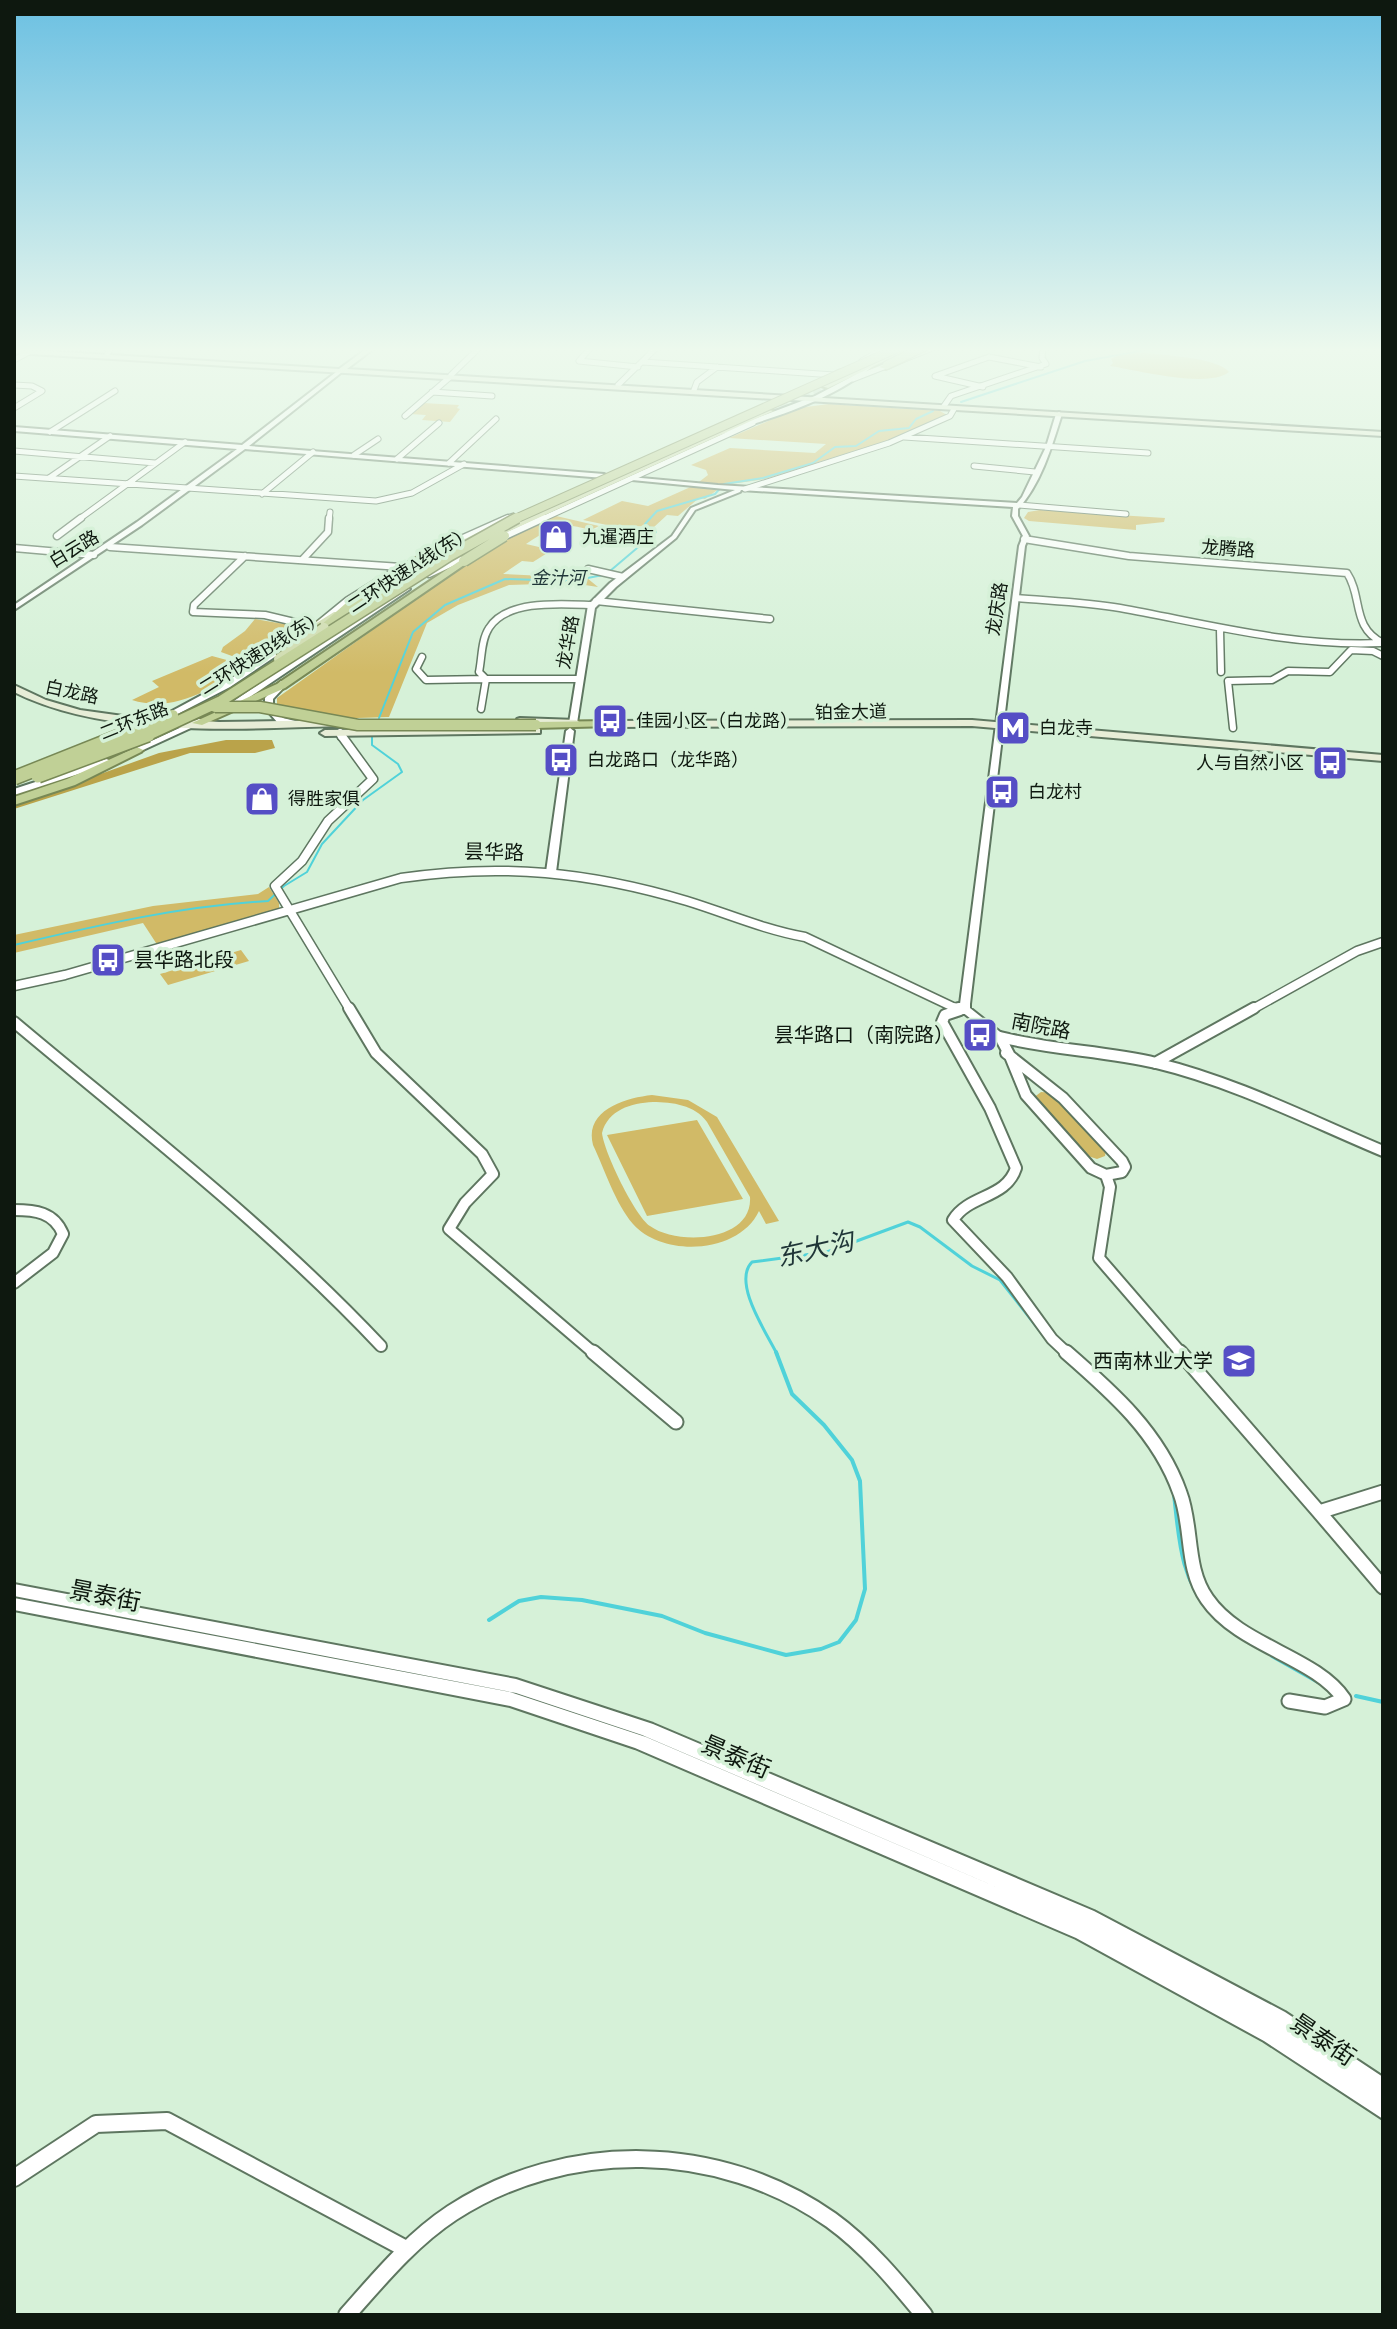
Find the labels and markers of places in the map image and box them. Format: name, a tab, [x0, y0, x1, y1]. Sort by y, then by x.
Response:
shop icon: 九暹酒庄	[537, 518, 575, 556]
place label: 九暹酒庄	[582, 525, 654, 548]
bus stop icon: 佳园小区（白龙路）	[591, 702, 629, 740]
place label: 佳园小区（白龙路）	[636, 709, 798, 732]
metro station icon: 白龙寺	[994, 709, 1032, 747]
place label: 白龙寺	[1039, 716, 1093, 739]
bus stop icon: 白龙路口（龙华路）	[542, 741, 580, 779]
bus stop icon: 人与自然小区	[1311, 744, 1349, 782]
place label: 白龙路口（龙华路）	[587, 748, 749, 771]
place label: 人与自然小区	[1196, 751, 1304, 774]
bus stop icon: 白龙村	[983, 773, 1021, 811]
shop icon: 得胜家俱	[243, 780, 281, 818]
place label: 白龙村	[1028, 780, 1082, 803]
place label: 得胜家俱	[288, 787, 360, 810]
bus stop icon: 昙华路北段	[89, 941, 127, 979]
place label: 昙华路北段	[134, 946, 234, 973]
bus stop icon: 昙华路口（南院路）	[961, 1016, 999, 1054]
place label: 昙华路口（南院路）	[774, 1021, 954, 1048]
school or university icon: 西南林业大学	[1220, 1342, 1258, 1380]
place label: 西南林业大学	[1093, 1347, 1213, 1374]

